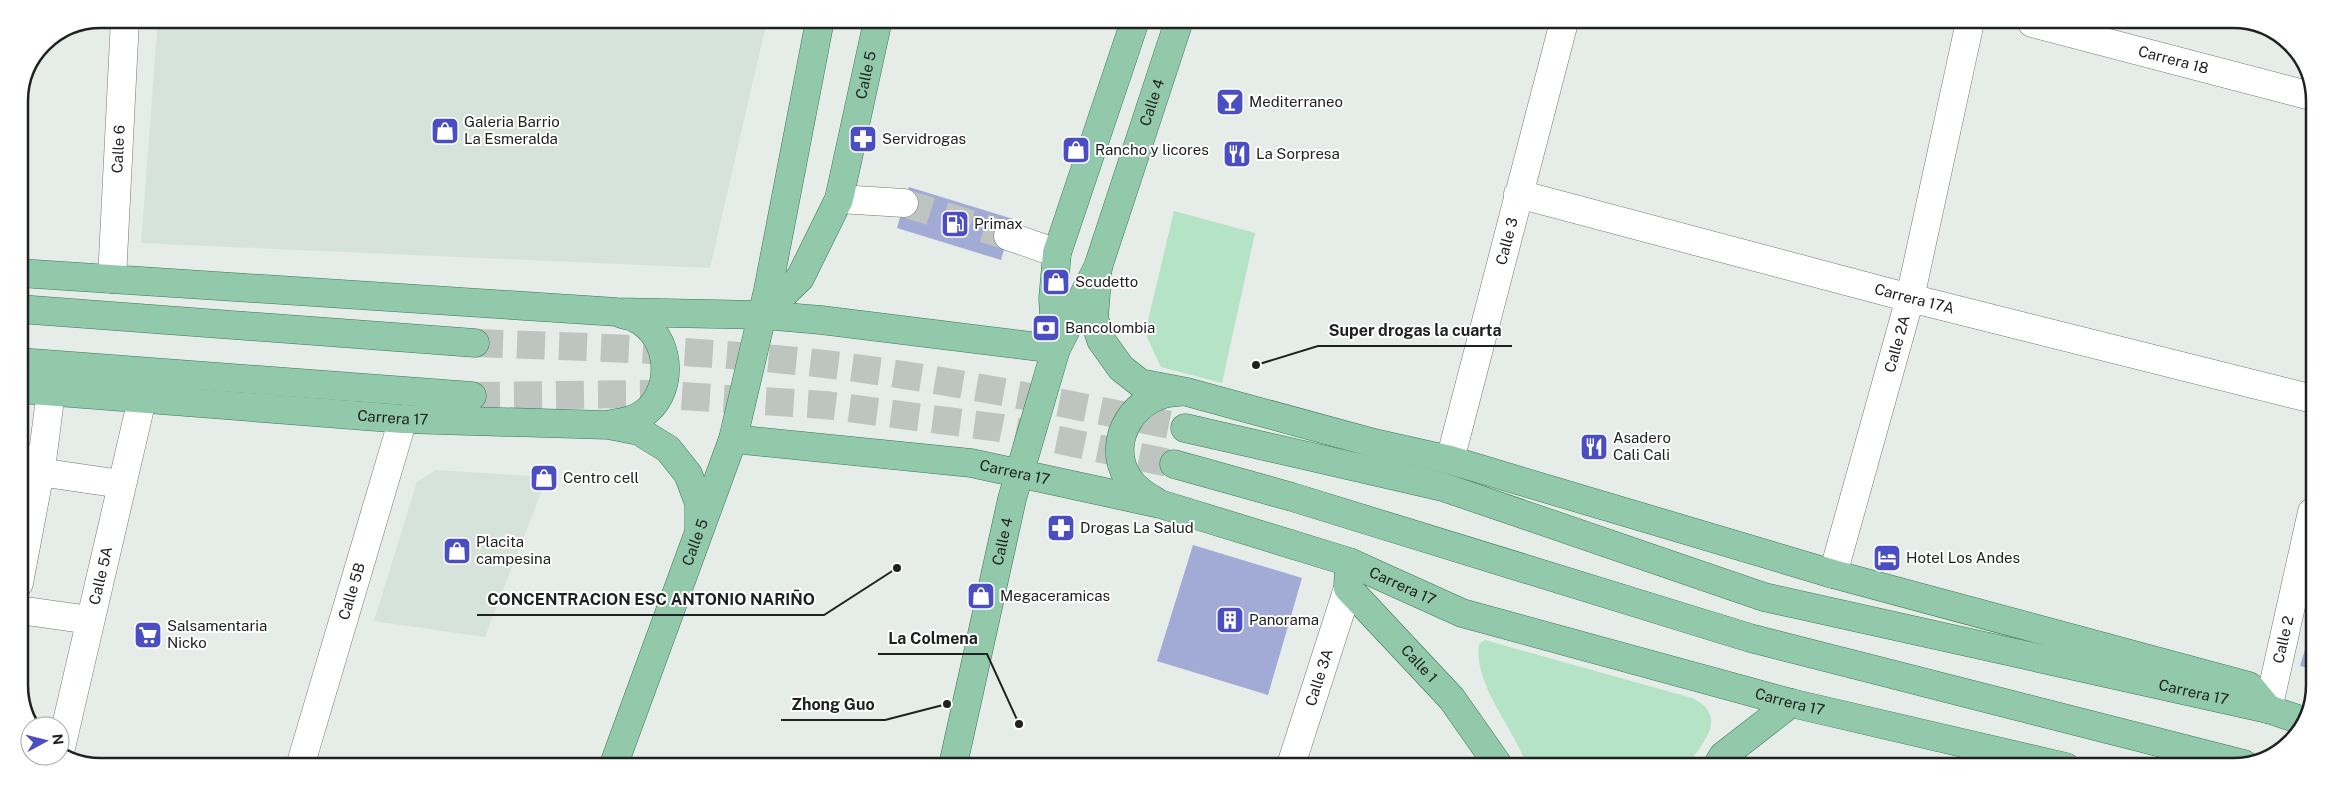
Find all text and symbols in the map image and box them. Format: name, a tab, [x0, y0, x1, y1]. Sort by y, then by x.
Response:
street label: Carrera 18	[2136, 42, 2210, 77]
street label: Calle 5	[852, 49, 879, 101]
street label: Calle 4	[1136, 77, 1167, 128]
bar icon: Mediterraneo	[1215, 87, 1245, 117]
place label: Mediterraneo	[1249, 93, 1343, 110]
place label: Galeria Barrio La Esmeralda	[464, 113, 560, 147]
shop icon: Galeria Barrio La Esmeralda	[430, 116, 460, 146]
pharmacy icon: Servidrogas	[848, 124, 878, 154]
street label: Calle 6	[108, 125, 128, 174]
place label: Servidrogas	[882, 130, 966, 147]
shop icon: Rancho y licores	[1061, 135, 1091, 165]
restaurant icon: La Sorpresa	[1222, 139, 1252, 169]
place label: Rancho y licores	[1095, 141, 1209, 158]
place label: La Sorpresa	[1256, 145, 1340, 162]
fuel station icon: Primax	[940, 209, 970, 239]
place label: Primax	[974, 215, 1023, 232]
street label: Calle 3	[1492, 216, 1521, 267]
shop icon: Scudetto	[1041, 267, 1071, 297]
place label: Scudetto	[1075, 273, 1138, 290]
street label: Carrera 17A	[1873, 280, 1957, 317]
bank icon: Bancolombia	[1031, 313, 1061, 343]
street label: Calle 2A	[1881, 313, 1913, 374]
callout: Super drogas la cuarta	[1318, 315, 1512, 346]
place label: Bancolombia	[1065, 319, 1155, 336]
text: Super drogas la cuarta	[1328, 321, 1502, 340]
street label: Carrera 17	[357, 406, 429, 428]
place label: Asadero Cali Cali	[1613, 429, 1671, 463]
restaurant icon: Asadero Cali Cali	[1579, 432, 1609, 462]
street label: Carrera 17	[978, 456, 1052, 488]
shop icon: Centro cell	[529, 463, 559, 493]
place label: Centro cell	[563, 469, 639, 486]
pharmacy icon: Drogas La Salud	[1046, 513, 1076, 543]
street label: Calle 5	[678, 516, 711, 568]
street label: Calle 4	[989, 516, 1016, 567]
place label: Drogas La Salud	[1080, 519, 1194, 536]
place label: Placita campesina	[476, 533, 551, 567]
shop icon: Placita campesina	[442, 536, 472, 566]
hotel icon: Hotel Los Andes	[1872, 543, 1902, 573]
street label: Calle 5A	[85, 544, 116, 606]
place label: Hotel Los Andes	[1906, 549, 2020, 566]
street label: Calle 5B	[335, 561, 368, 622]
street label: Carrera 17	[1367, 563, 1439, 608]
shop icon: Megaceramicas	[966, 581, 996, 611]
callout: CONCENTRACION ESC ANTONIO NARIÑO	[477, 584, 824, 615]
place label: Megaceramicas	[1000, 587, 1110, 604]
text: CONCENTRACION ESC ANTONIO NARIÑO	[487, 589, 815, 609]
building icon: Panorama	[1215, 605, 1245, 635]
place label: Panorama	[1249, 611, 1319, 628]
street label: Calle 2	[2269, 614, 2297, 665]
place label: Salsamentaria Nicko	[167, 617, 267, 651]
supermarket icon: Salsamentaria Nicko	[133, 620, 163, 650]
callout: La Colmena	[878, 623, 987, 654]
text: La Colmena	[888, 629, 978, 648]
street label: Calle 1	[1398, 641, 1441, 686]
street label: Calle 3A	[1302, 646, 1336, 708]
street label: Carrera 17	[2157, 676, 2230, 708]
street label: Carrera 17	[1753, 685, 1826, 719]
callout: Zhong Guo	[781, 689, 885, 720]
text: Zhong Guo	[791, 695, 875, 714]
north arrow	[20, 716, 70, 766]
text: N	[49, 733, 67, 746]

